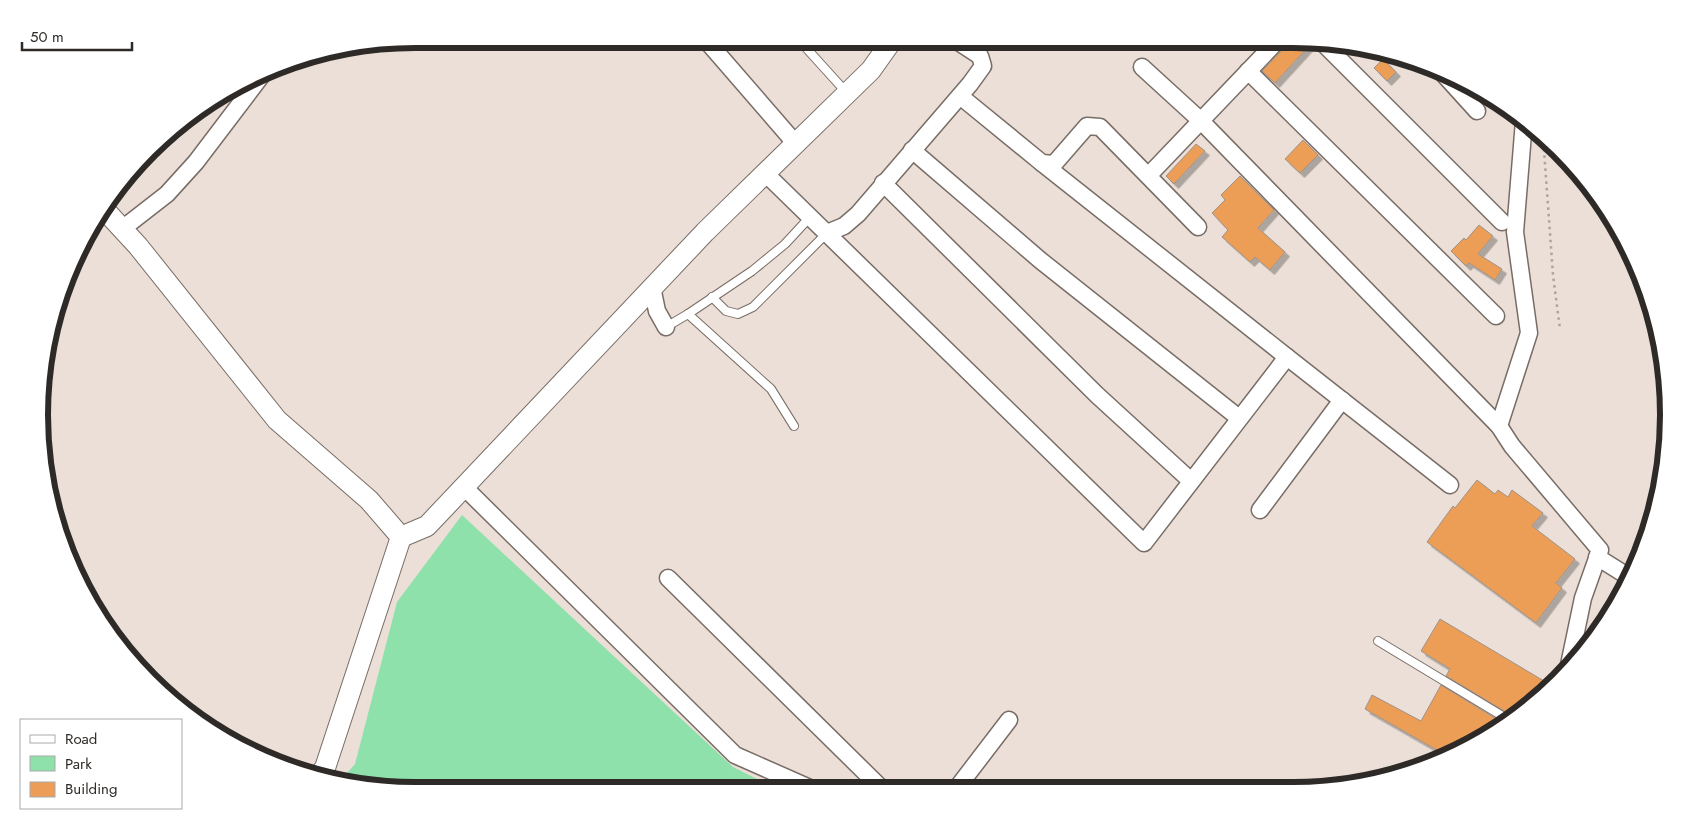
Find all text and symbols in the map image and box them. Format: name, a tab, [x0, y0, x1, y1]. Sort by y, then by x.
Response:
scale bar	[22, 20, 132, 52]
text: 50 m	[30, 26, 64, 48]
legend	[20, 719, 182, 809]
text: Road	[65, 728, 97, 750]
text: Park	[65, 753, 92, 775]
text: Building	[65, 778, 117, 800]

